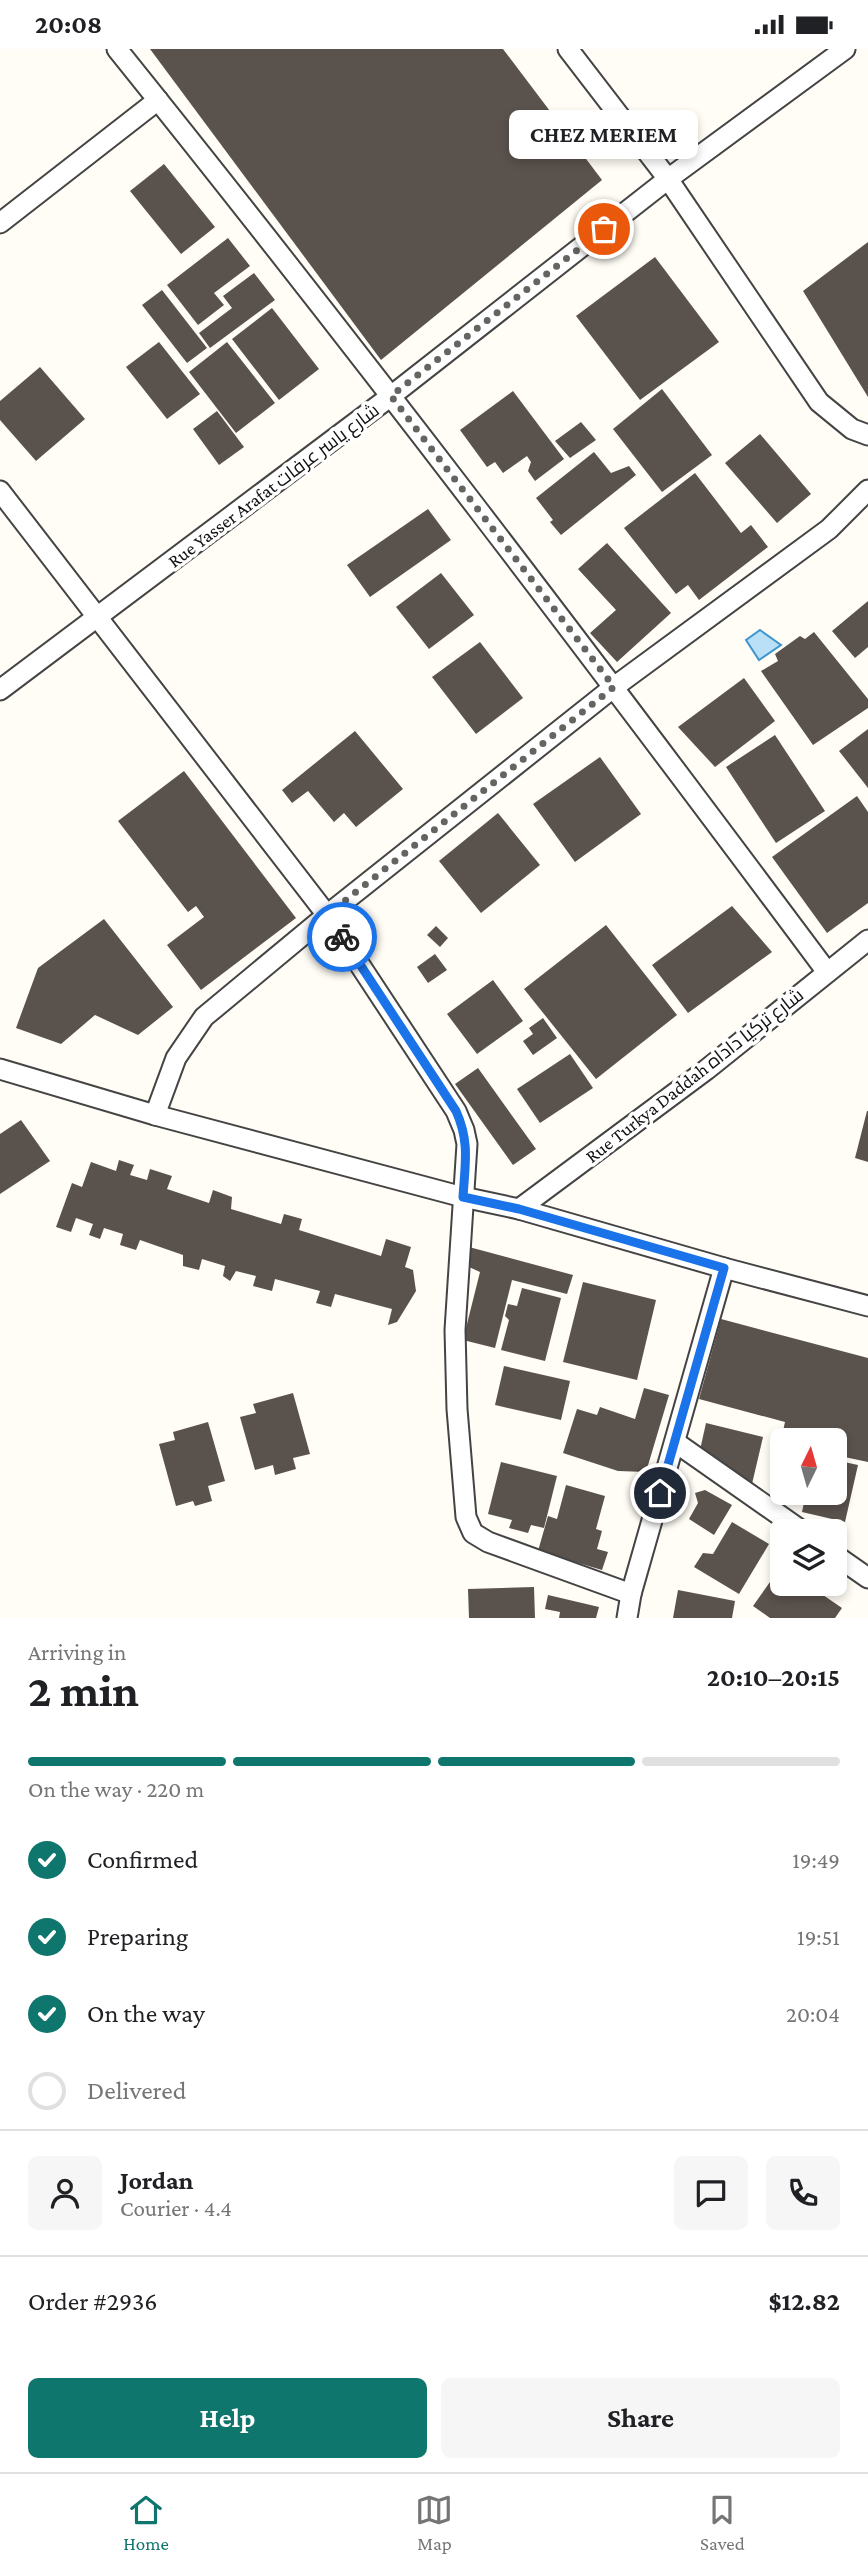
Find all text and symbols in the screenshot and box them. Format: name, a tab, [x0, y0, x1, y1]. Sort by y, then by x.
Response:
text: 20:08	[35, 10, 102, 39]
callout: CHEZ MERIEM	[510, 110, 698, 159]
text: CHEZ MERIEM	[530, 121, 677, 147]
pin	[574, 199, 634, 259]
icon: bag	[585, 210, 623, 248]
street label: Rue Yasser Arafat شارع ياسر عرفات	[164, 399, 385, 574]
courier	[307, 902, 377, 972]
icon: bike	[323, 918, 361, 956]
street label: Rue Turkya Daddah شارع تركيا داداه	[581, 984, 809, 1169]
north arrow	[770, 1428, 847, 1505]
map controls	[770, 1428, 847, 1596]
pin	[630, 1463, 690, 1523]
icon: home	[641, 1474, 679, 1512]
button: layers	[770, 1519, 847, 1596]
text: Arriving in	[28, 1639, 126, 1665]
text: 20:10–20:15	[707, 1663, 840, 1692]
text: 2 min	[28, 1665, 139, 1716]
text: On the way · 220 m	[28, 1776, 204, 1802]
icon: check	[28, 1841, 66, 1879]
text: Confirmed	[87, 1845, 198, 1874]
text: 19:49	[792, 1847, 840, 1873]
icon: check	[28, 1918, 66, 1956]
text: Preparing	[87, 1922, 188, 1951]
text: 19:51	[797, 1924, 840, 1950]
icon: check	[28, 1995, 66, 2033]
text: On the way	[87, 1999, 205, 2028]
text: 20:04	[786, 2001, 840, 2027]
text: Delivered	[87, 2076, 186, 2105]
button: person	[28, 2156, 102, 2230]
button: chat	[674, 2156, 748, 2230]
button: phone	[766, 2156, 840, 2230]
text: Jordan	[120, 2166, 194, 2195]
text: Courier · 4.4	[120, 2195, 232, 2221]
text: Order #2936	[28, 2287, 157, 2316]
text: $12.82	[769, 2287, 840, 2316]
button: Help	[28, 2378, 427, 2458]
button: Share	[441, 2378, 840, 2458]
tab: Home	[123, 2491, 169, 2554]
tab: Map	[415, 2491, 453, 2554]
tab: Saved	[700, 2491, 745, 2554]

